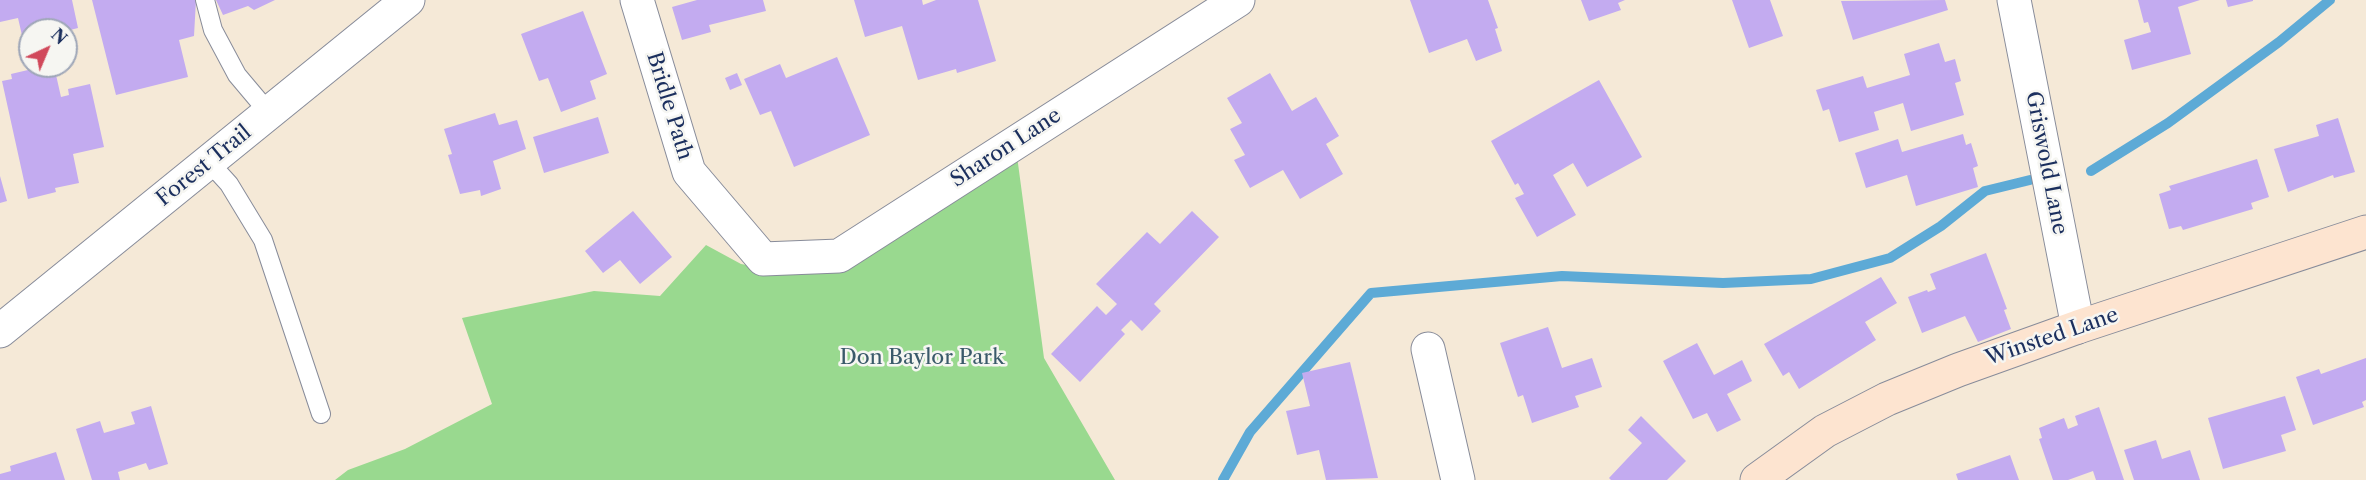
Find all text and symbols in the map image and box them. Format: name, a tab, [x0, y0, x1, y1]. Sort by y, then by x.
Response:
north arrow	[18, 18, 78, 78]
text: N	[47, 24, 71, 49]
street label: Bridle Path	[641, 49, 697, 163]
street label: Griswold Lane	[2020, 89, 2072, 237]
street label: Sharon Lane	[946, 103, 1066, 193]
street label: Forest Trail	[151, 120, 257, 212]
street label: Winsted Lane	[1982, 302, 2122, 372]
park label: Don Baylor Park	[840, 345, 1004, 371]

